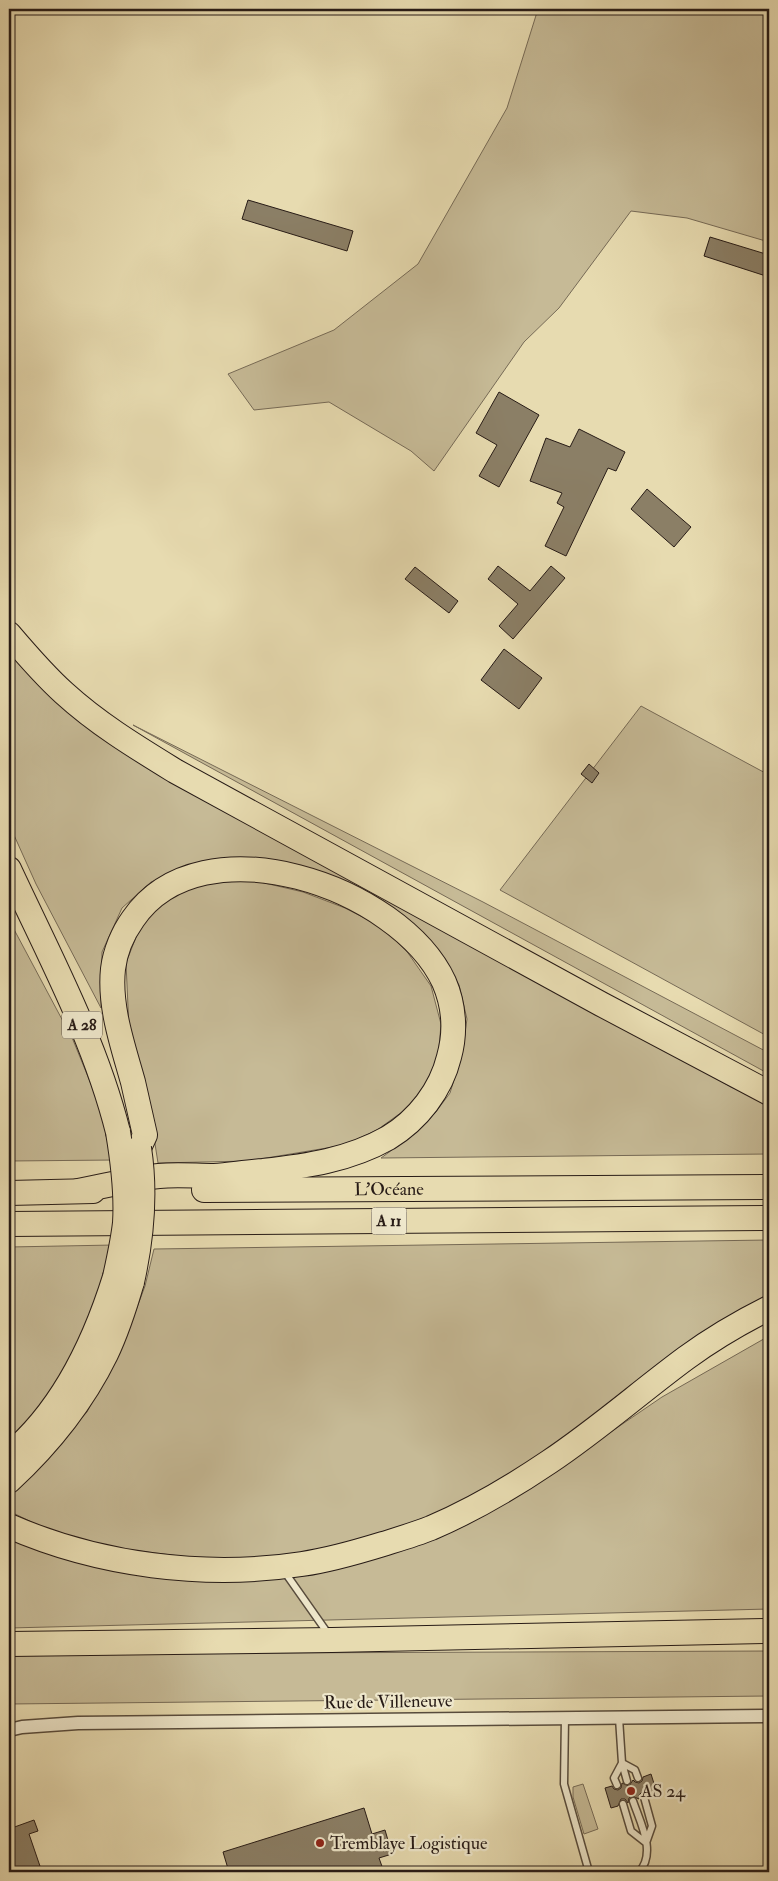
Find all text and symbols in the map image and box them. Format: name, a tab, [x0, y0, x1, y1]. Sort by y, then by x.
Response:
road number: A 28	[62, 1012, 102, 1038]
street label: L’Océane	[354, 1177, 424, 1201]
road number: A 11	[372, 1208, 406, 1234]
street label: Rue de Villeneuve	[323, 1689, 453, 1715]
place label: AS 24	[640, 1780, 686, 1803]
marker: AS 24	[625, 1785, 637, 1797]
place label: Tremblaye Logistique	[330, 1832, 488, 1855]
marker: Tremblaye Logistique	[314, 1837, 326, 1849]

